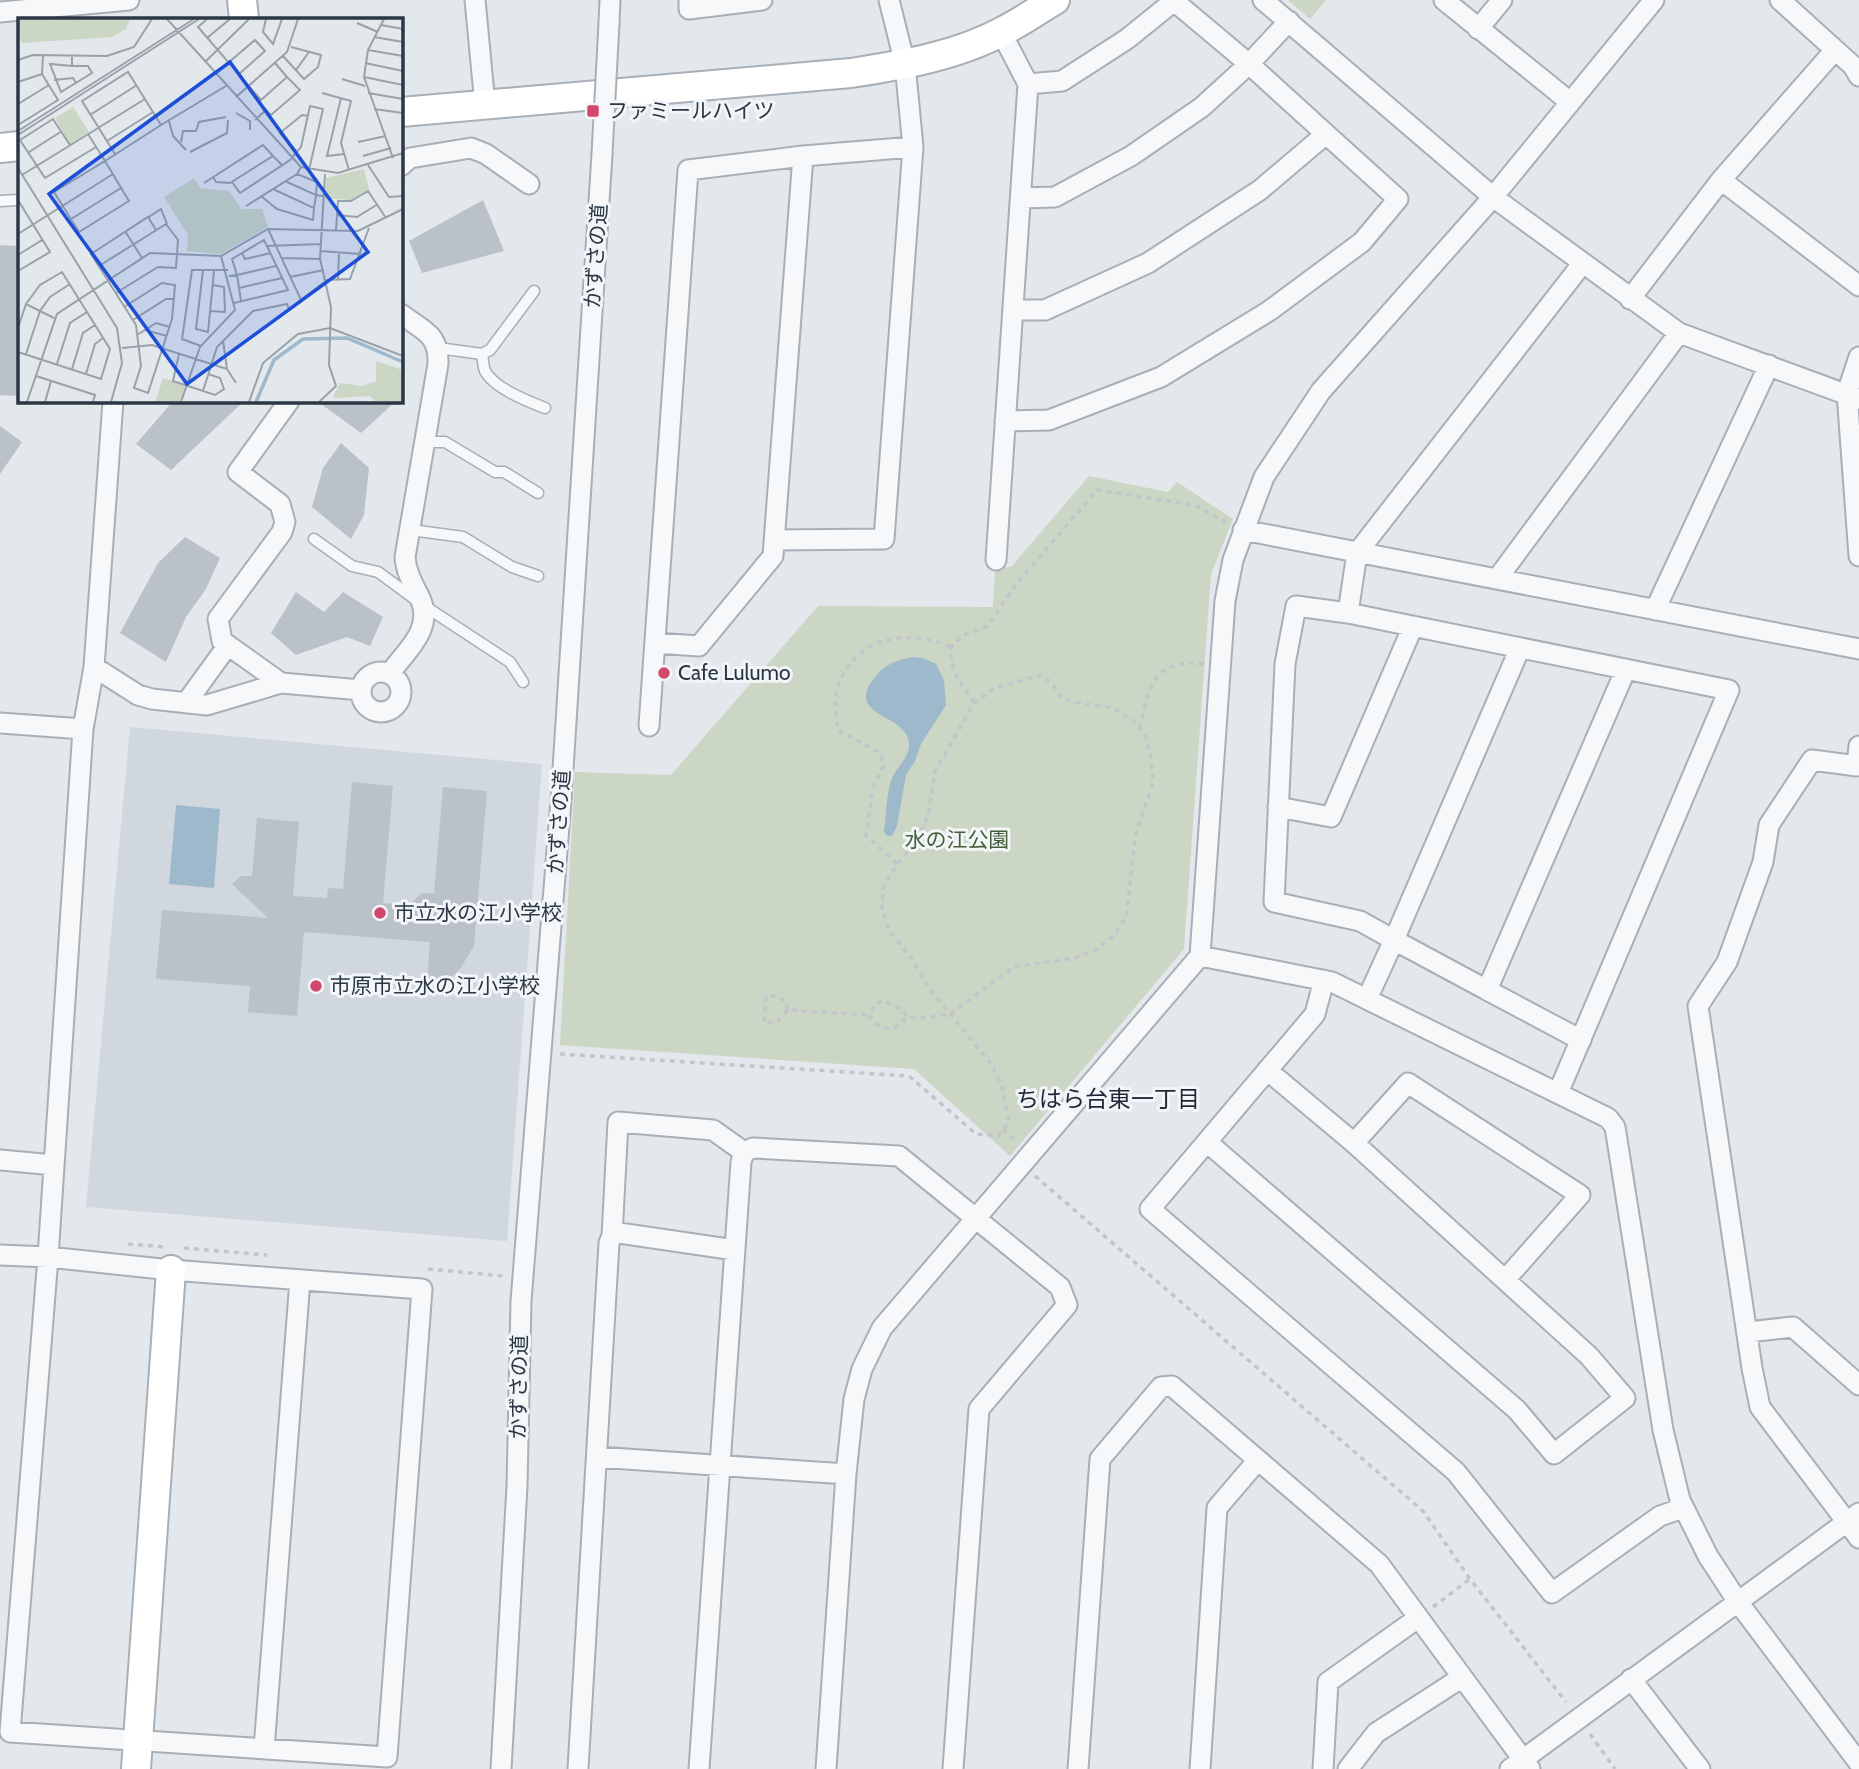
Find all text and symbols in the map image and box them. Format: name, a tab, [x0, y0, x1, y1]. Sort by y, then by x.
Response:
inset map	[18, 18, 402, 402]
place label: ファミールハイツ	[607, 98, 775, 123]
marker: ファミールハイツ	[585, 103, 601, 119]
street label: かずさの道	[579, 203, 612, 309]
place label: Cafe Lulumo	[678, 660, 790, 685]
marker: Cafe Lulumo	[656, 665, 672, 681]
street label: かずさの道	[542, 769, 575, 875]
park label: 水の江公園	[905, 827, 1010, 852]
place label: 市立水の江小学校	[394, 900, 562, 925]
marker: 市立水の江小学校	[372, 905, 388, 921]
place label: 市原市立水の江小学校	[330, 973, 540, 998]
marker: 市原市立水の江小学校	[308, 978, 324, 994]
district label: ちはら台東一丁目	[1016, 1085, 1200, 1113]
street label: かずさの道	[505, 1334, 532, 1440]

